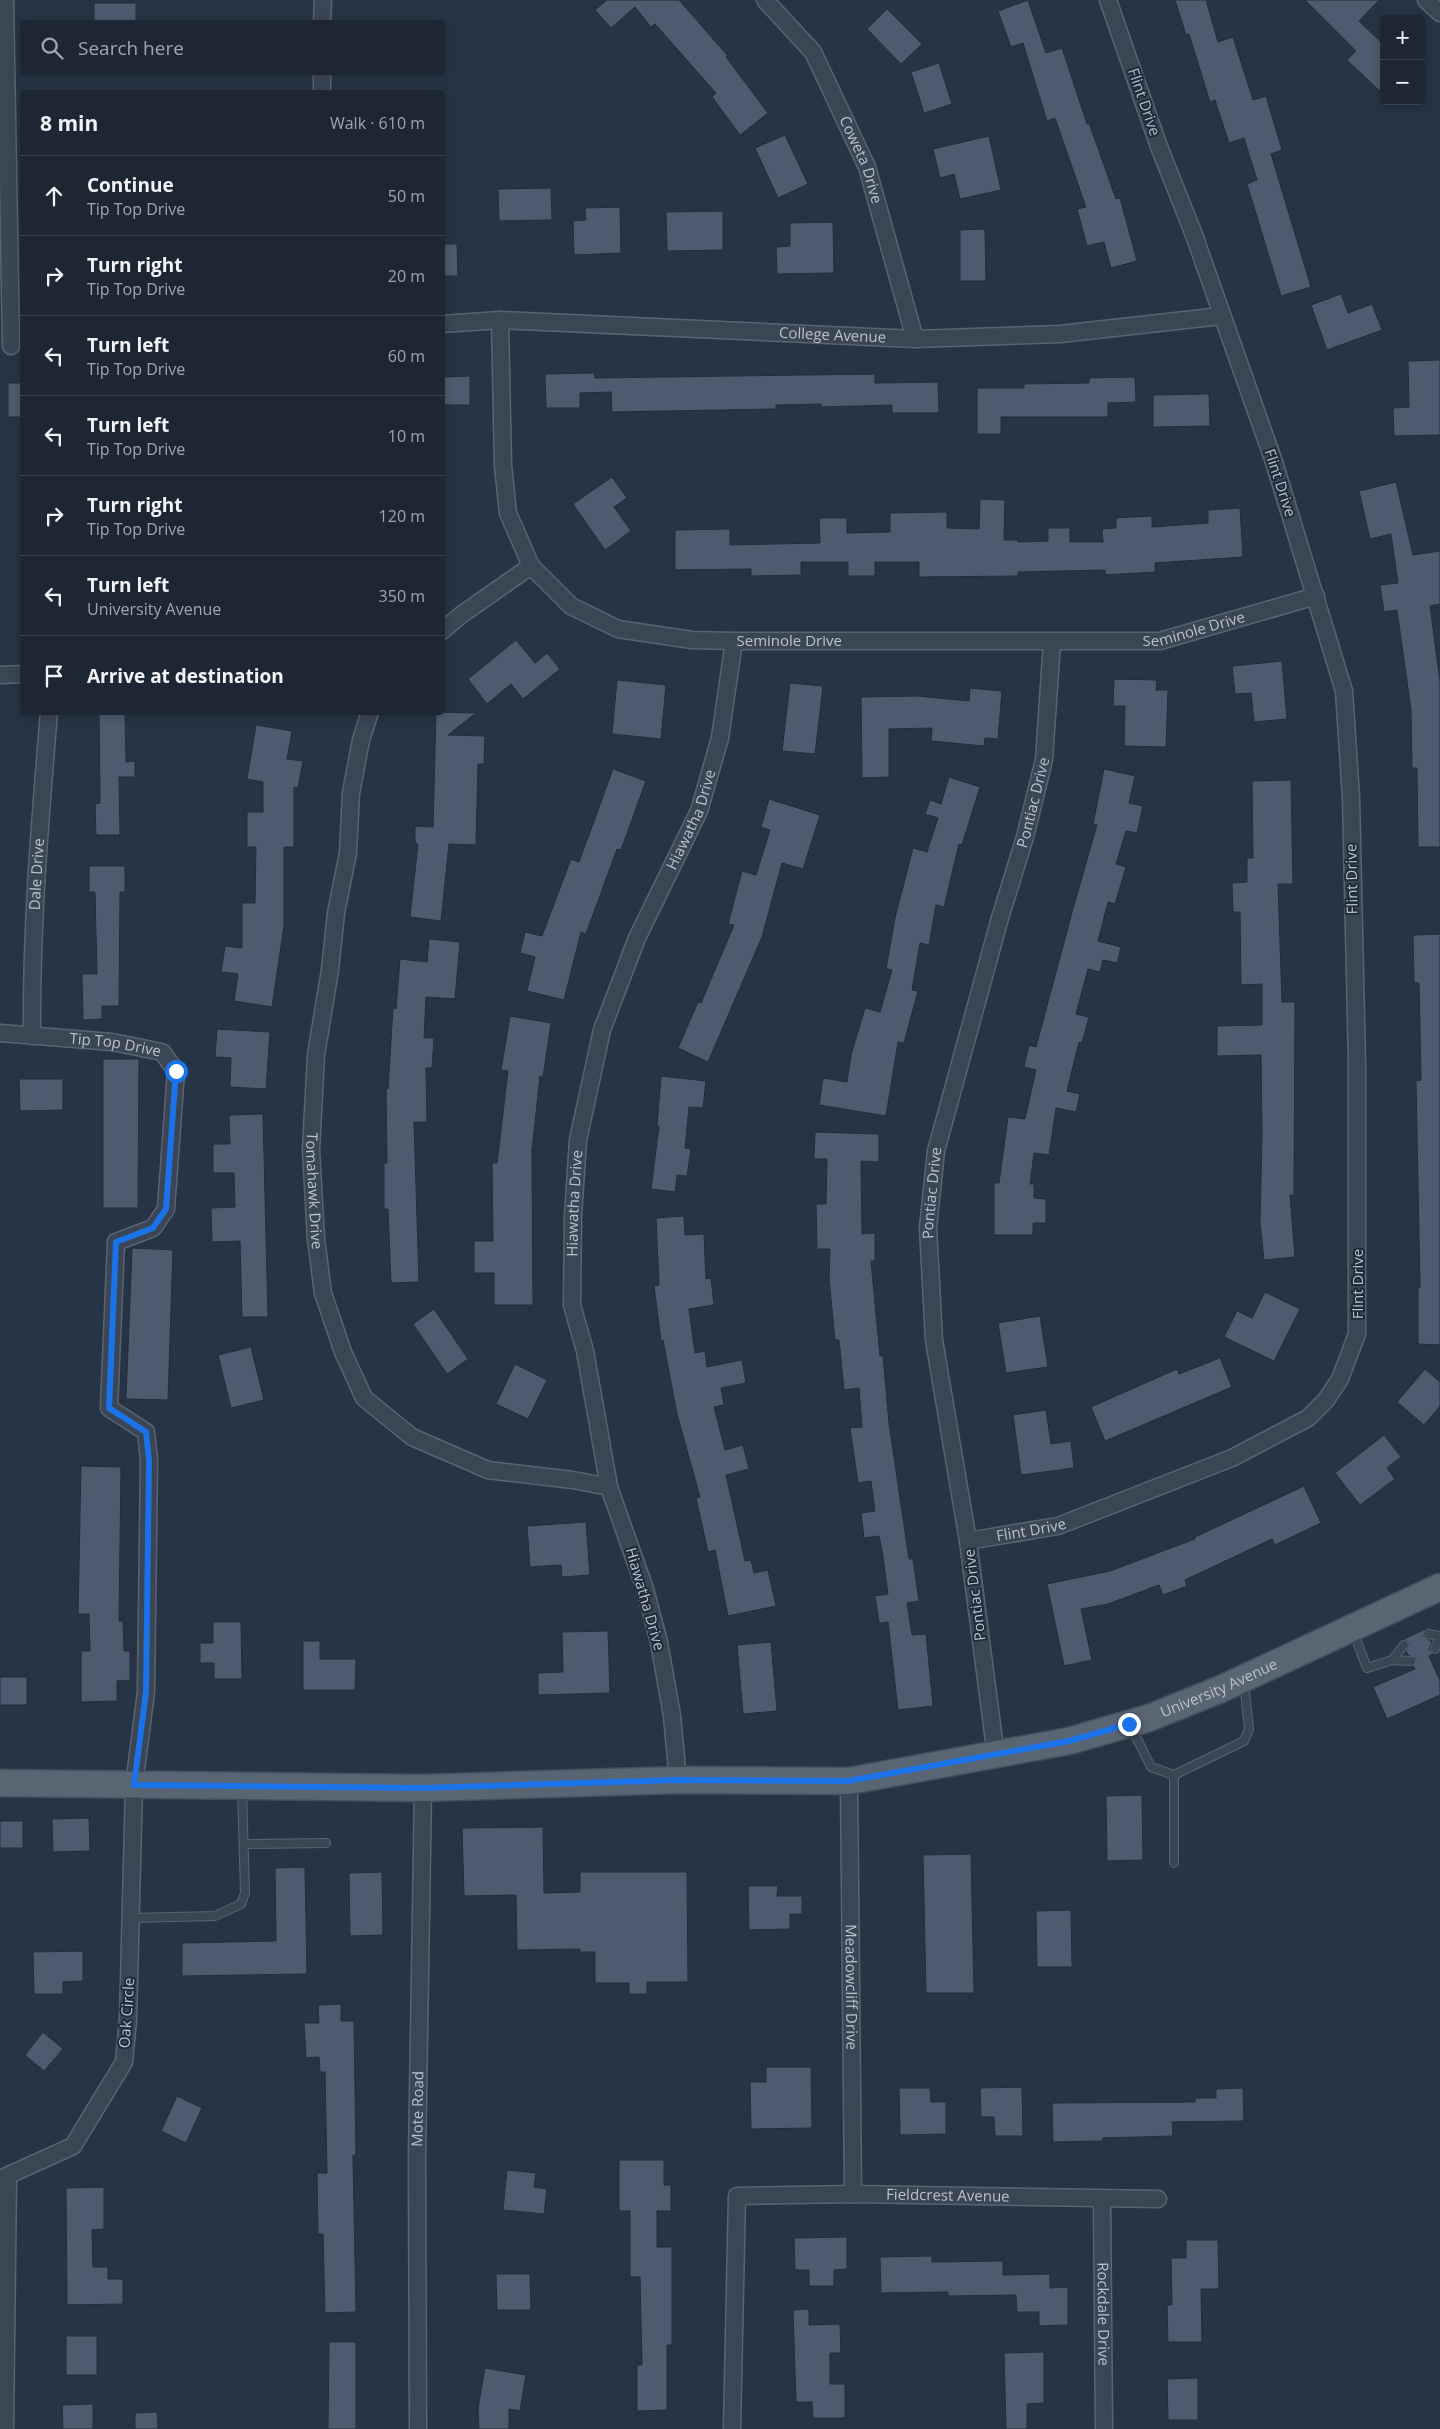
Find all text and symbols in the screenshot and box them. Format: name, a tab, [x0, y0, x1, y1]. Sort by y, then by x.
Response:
map controls	[1380, 15, 1425, 105]
button: +	[1380, 15, 1425, 60]
search box	[20, 20, 445, 75]
icon: search	[38, 34, 66, 62]
text: Search here	[78, 35, 184, 61]
button: −	[1380, 60, 1425, 105]
street label: Flint Drive	[1124, 65, 1166, 138]
text: 8 min	[40, 109, 98, 137]
text: Walk · 610 m	[330, 112, 425, 134]
street label: Coweta Drive	[835, 112, 888, 206]
text: Continue	[87, 172, 174, 198]
icon: ahead	[40, 182, 68, 210]
text: 50 m	[388, 185, 425, 207]
text: Tip Top Drive	[87, 198, 185, 220]
text: Turn right	[87, 252, 182, 278]
icon: right	[40, 262, 68, 290]
text: 20 m	[388, 265, 425, 287]
text: Tip Top Drive	[87, 278, 185, 300]
street label: College Avenue	[779, 322, 887, 347]
text: Turn left	[87, 332, 169, 358]
icon: left	[40, 342, 68, 370]
text: 60 m	[388, 345, 425, 367]
text: Tip Top Drive	[87, 358, 185, 380]
text: Turn left	[87, 412, 169, 438]
icon: left	[40, 422, 68, 450]
text: 10 m	[388, 425, 425, 447]
text: Tip Top Drive	[87, 438, 185, 460]
street label: Flint Drive	[1261, 446, 1301, 519]
text: Turn right	[87, 492, 182, 518]
icon: right	[40, 502, 68, 530]
text: 120 m	[379, 505, 425, 527]
text: Tip Top Drive	[87, 518, 185, 540]
text: Turn left	[87, 572, 169, 598]
icon: left	[40, 582, 68, 610]
text: 350 m	[379, 585, 425, 607]
text: University Avenue	[87, 598, 221, 620]
street label: Seminole Drive	[1142, 606, 1247, 650]
street label: Seminole Drive	[736, 630, 842, 650]
icon: arrive	[40, 662, 68, 690]
text: Arrive at destination	[87, 663, 284, 689]
street label: Pontiac Drive	[1011, 755, 1053, 850]
street label: Hiawatha Drive	[661, 767, 719, 873]
street label: Dale Drive	[24, 837, 48, 911]
street label: Flint Drive	[1340, 844, 1362, 914]
street label: Tip Top Drive	[69, 1028, 163, 1061]
route start	[165, 1060, 188, 1083]
street label: Tomahawk Drive	[302, 1132, 328, 1250]
street label: Pontiac Drive	[917, 1146, 945, 1240]
street label: Hiawatha Drive	[562, 1149, 586, 1257]
street label: Flint Drive	[1347, 1249, 1367, 1319]
street label: Flint Drive	[995, 1513, 1069, 1545]
street label: Hiawatha Drive	[622, 1545, 670, 1653]
street label: Pontiac Drive	[958, 1548, 990, 1642]
street label: University Avenue	[1157, 1653, 1280, 1721]
route end	[1118, 1713, 1141, 1736]
street label: Meadowcliff Drive	[841, 1924, 863, 2050]
street label: Oak Circle	[114, 1977, 138, 2049]
street label: Mote Road	[406, 2071, 427, 2147]
street label: Fieldcrest Avenue	[886, 2184, 1010, 2206]
street label: Rockdale Drive	[1094, 2262, 1114, 2366]

